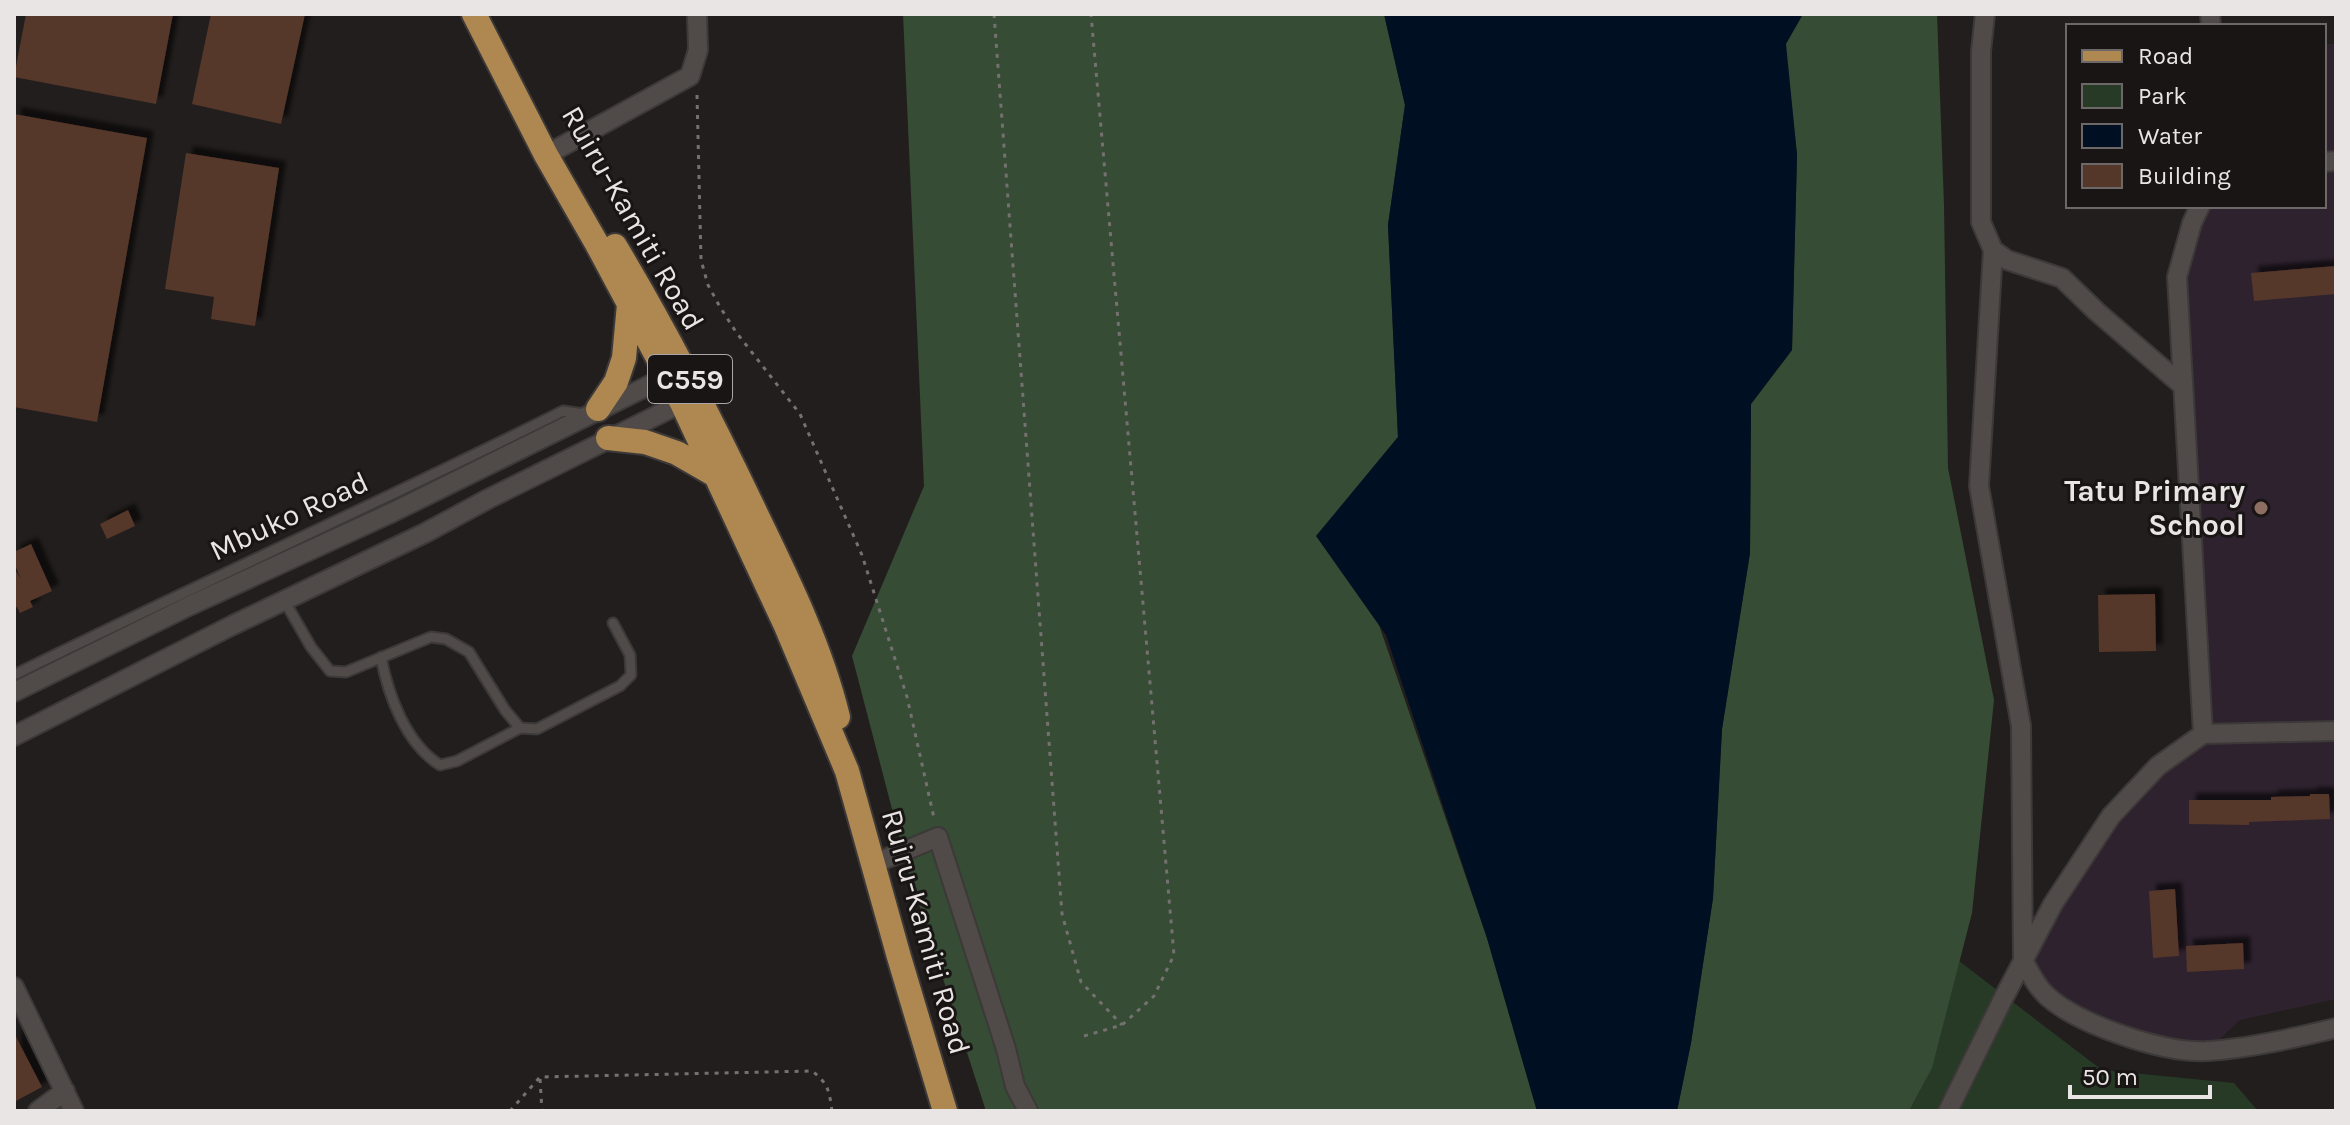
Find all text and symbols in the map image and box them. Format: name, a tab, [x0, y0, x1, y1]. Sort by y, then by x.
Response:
legend	[2066, 24, 2326, 208]
text: Road	[2138, 42, 2193, 70]
text: Park	[2138, 82, 2187, 110]
street label: Ruiru-Kamiti Road	[554, 99, 712, 337]
text: Water	[2138, 122, 2202, 150]
text: Building	[2138, 162, 2231, 190]
road number: C559	[648, 355, 732, 403]
street label: Mbuko Road	[204, 464, 374, 568]
place label: Tatu Primary School	[2064, 473, 2245, 543]
marker: Tatu Primary School	[2252, 499, 2270, 517]
street label: Ruiru-Kamiti Road	[874, 805, 978, 1059]
scale bar	[2070, 1049, 2210, 1099]
text: 50 m	[2082, 1063, 2138, 1091]

